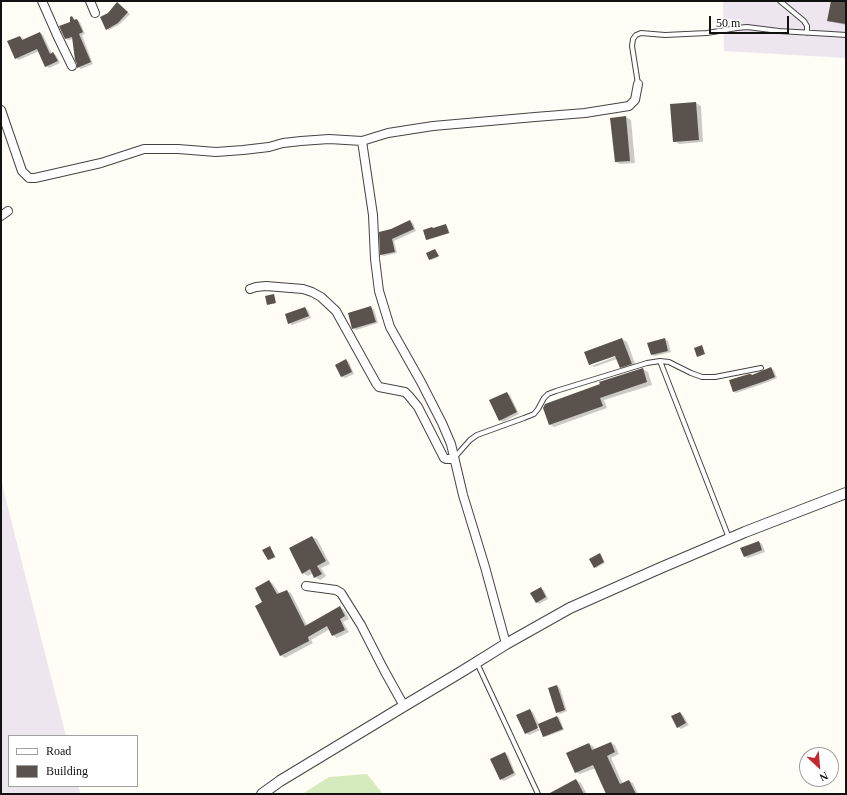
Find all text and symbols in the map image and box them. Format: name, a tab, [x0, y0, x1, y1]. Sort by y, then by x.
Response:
scale bar	[711, 8, 791, 34]
text: 50 m	[716, 16, 740, 30]
legend	[8, 735, 138, 787]
text: Road	[46, 744, 71, 758]
north arrow	[799, 747, 839, 787]
text: Building	[46, 764, 88, 778]
text: N	[818, 770, 830, 784]

